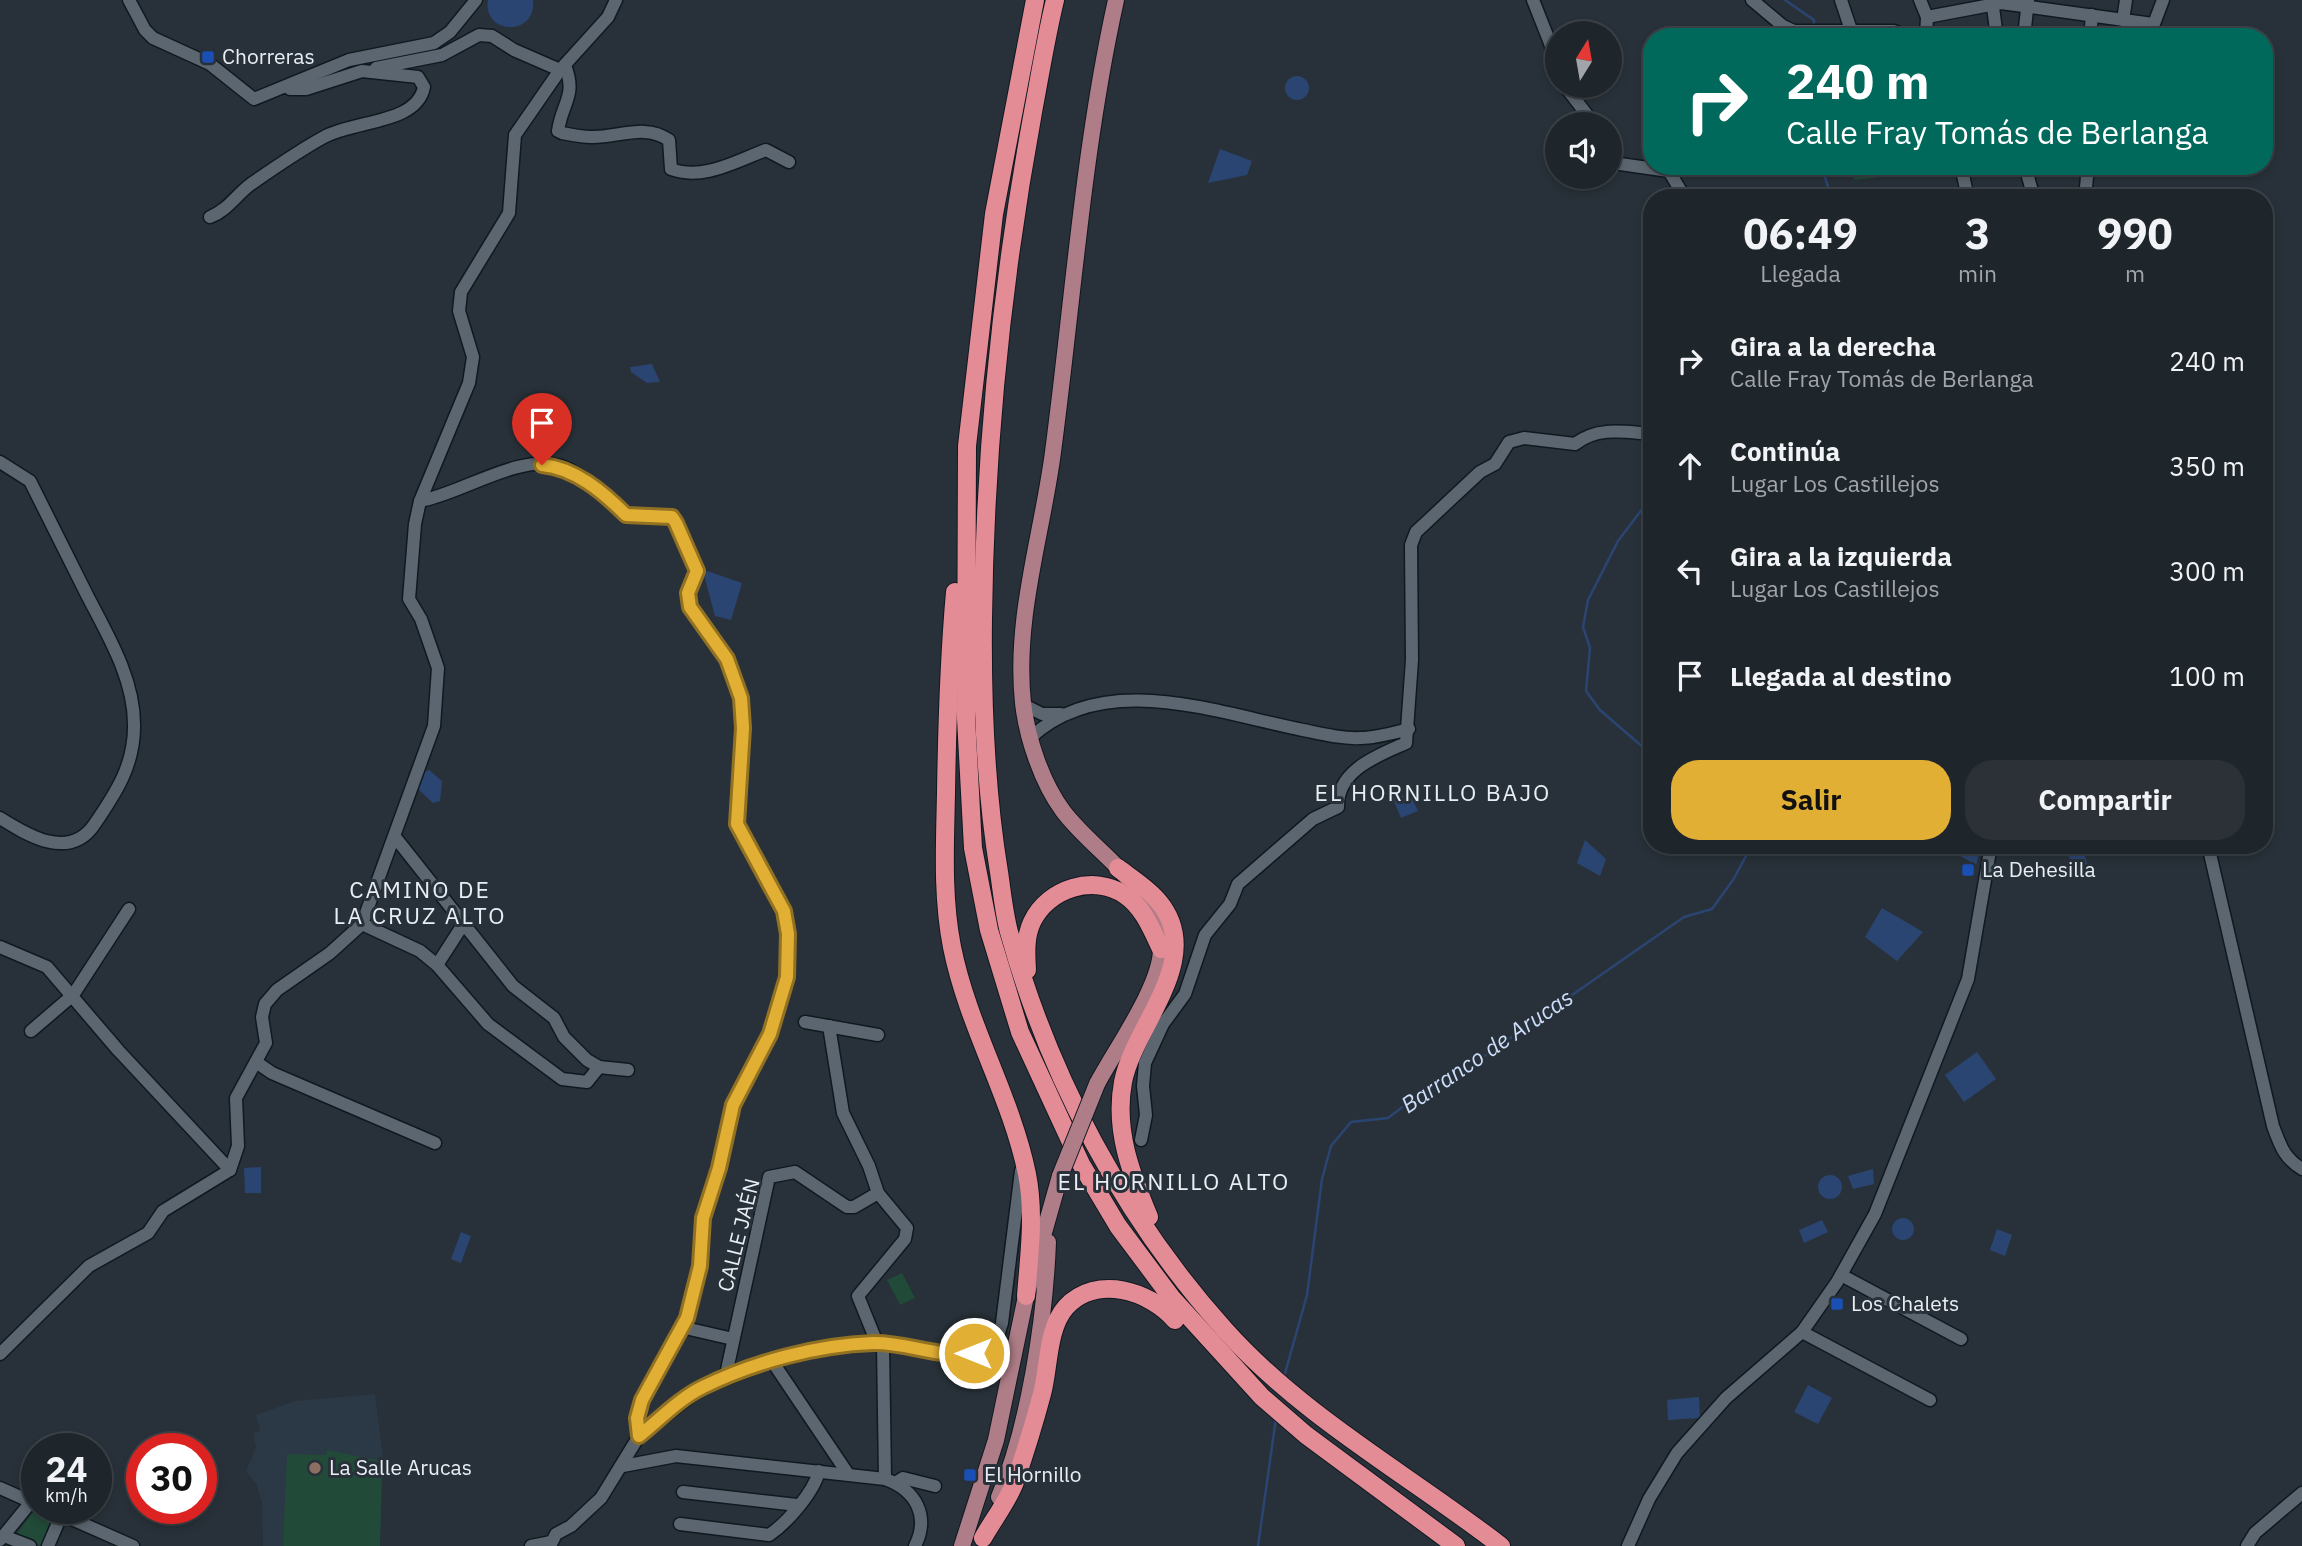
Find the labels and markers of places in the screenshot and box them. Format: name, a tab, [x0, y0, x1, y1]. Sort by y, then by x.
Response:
place label: Chorreras	[222, 42, 315, 70]
marker: Chorreras	[200, 49, 216, 65]
pin	[512, 393, 572, 465]
place label: La Dehesilla	[1982, 855, 2096, 883]
marker: La Dehesilla	[1960, 862, 1976, 878]
place label: Los Chalets	[1851, 1289, 1959, 1317]
marker: Los Chalets	[1829, 1296, 1845, 1312]
place label: La Salle Arucas	[329, 1453, 472, 1481]
marker: La Salle Arucas	[307, 1460, 323, 1476]
place label: El Hornillo	[984, 1460, 1081, 1488]
marker: El Hornillo	[962, 1467, 978, 1483]

